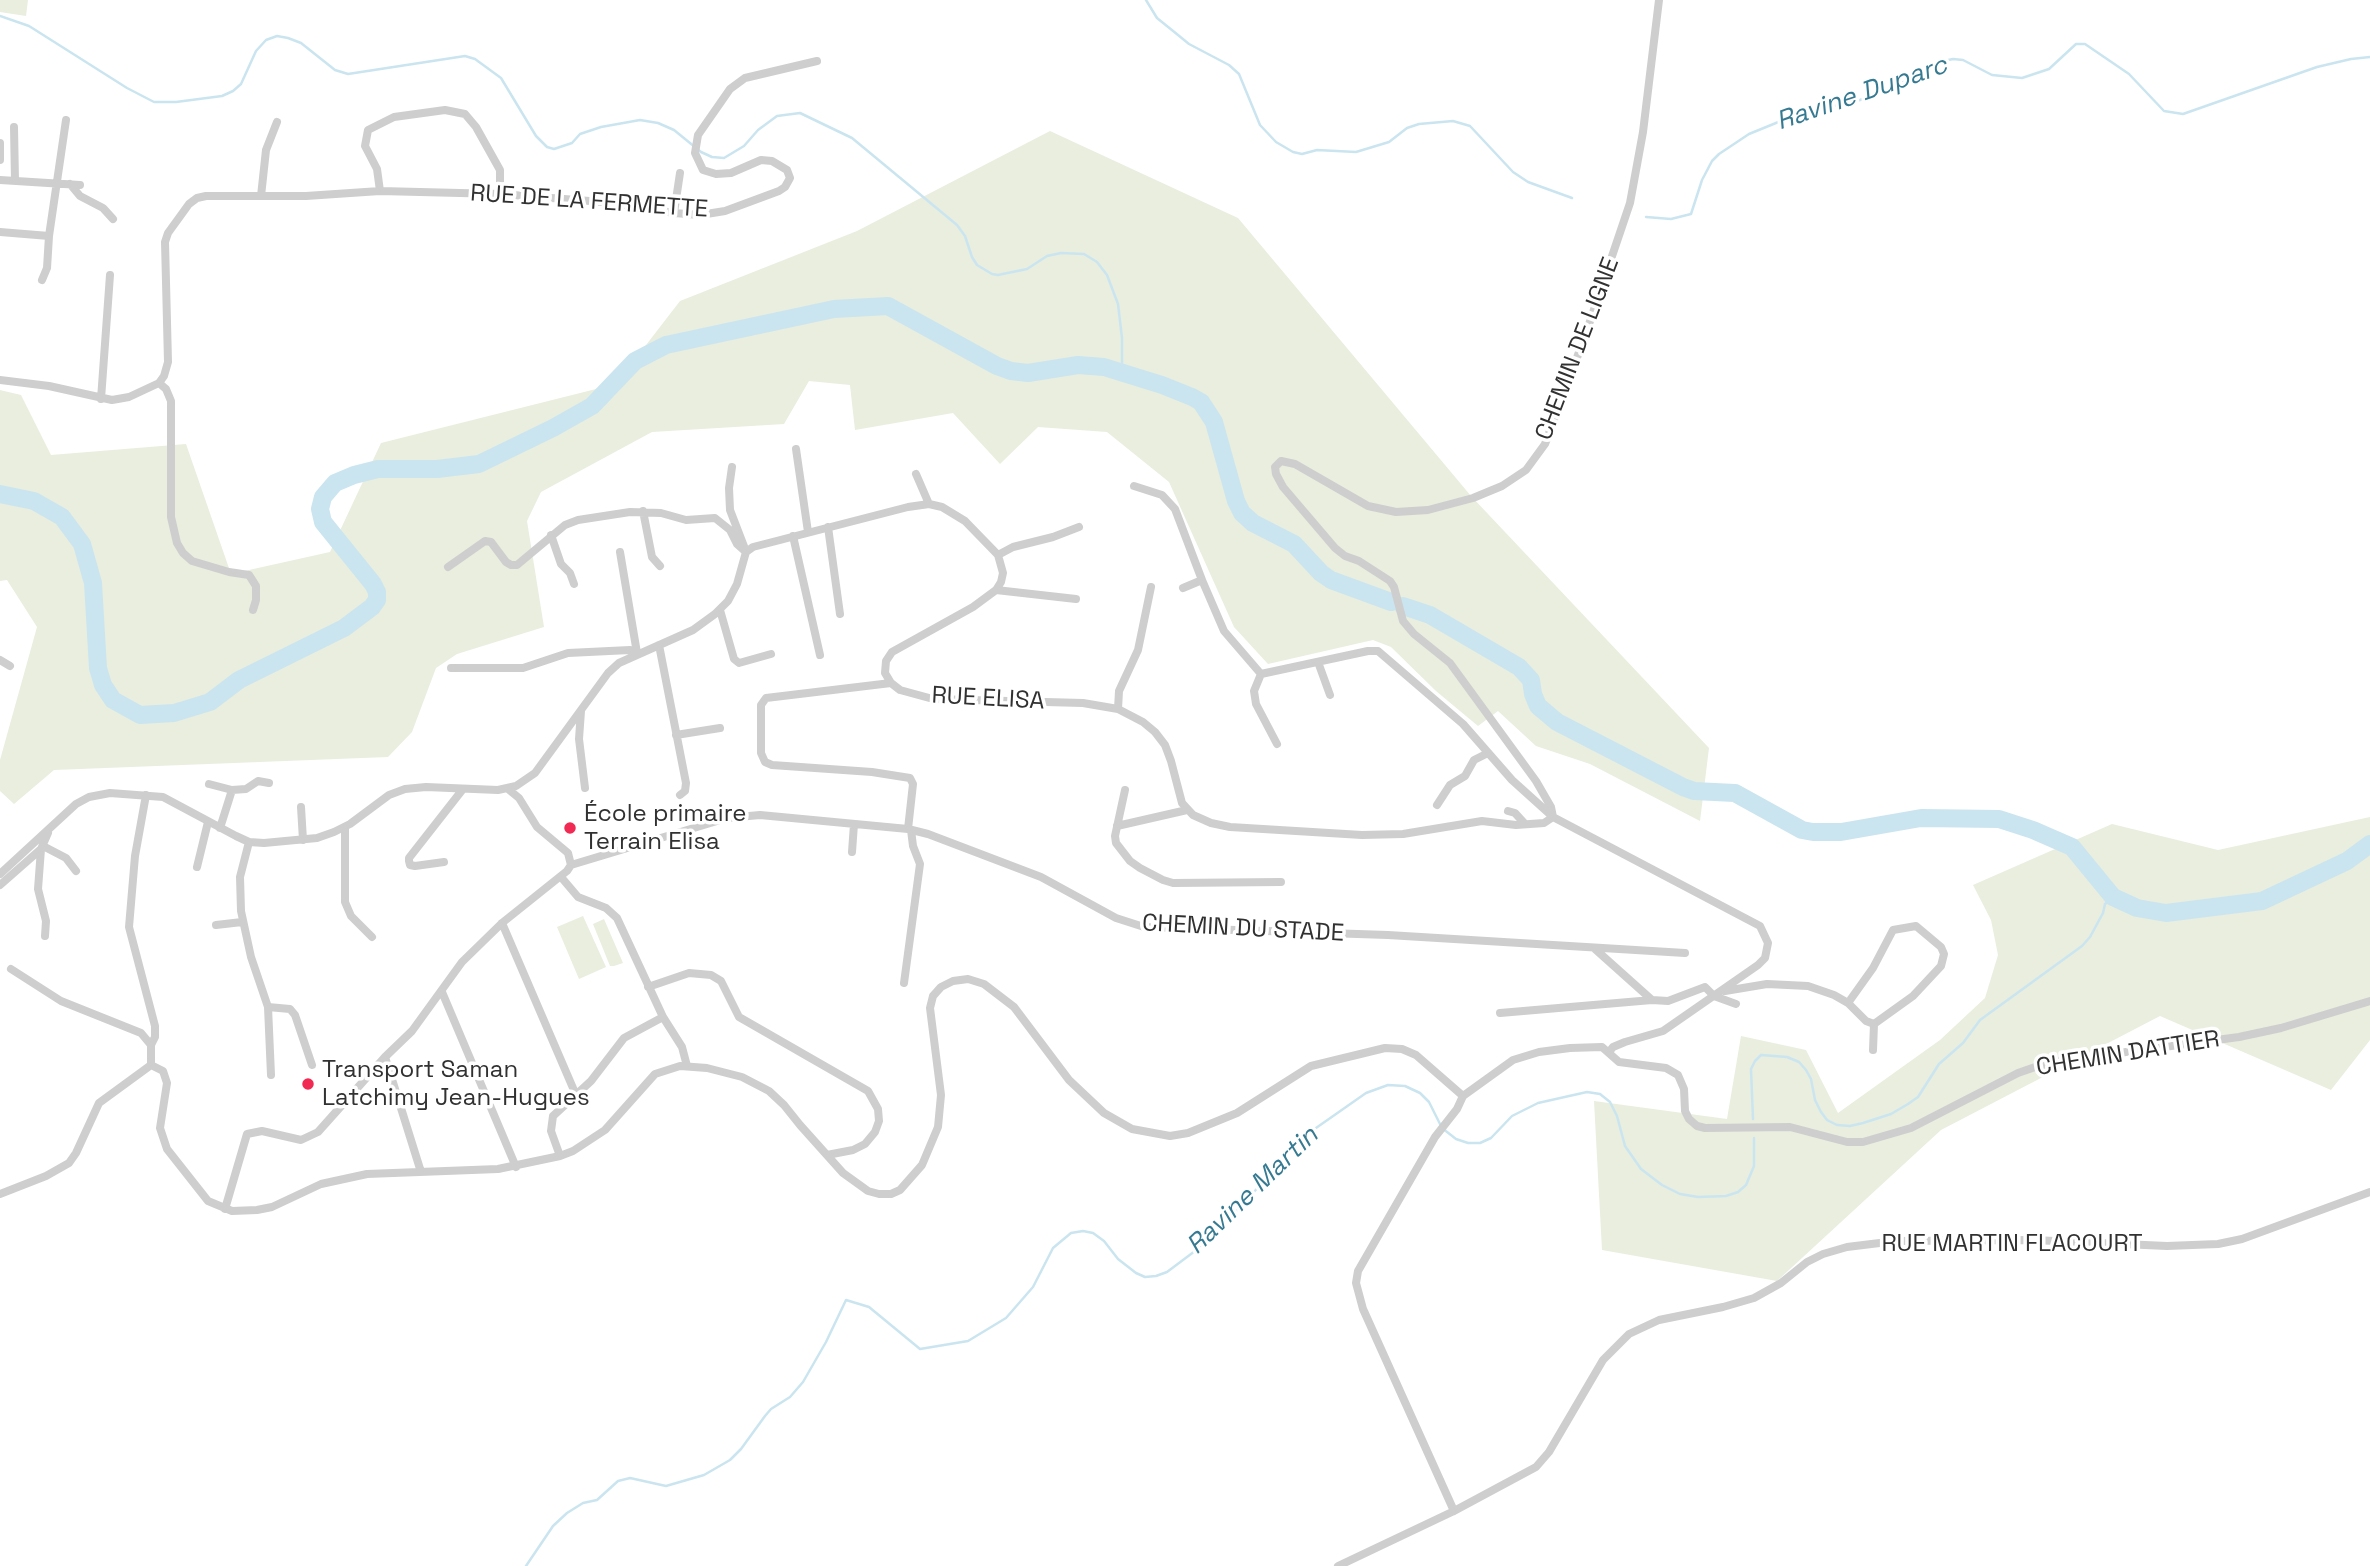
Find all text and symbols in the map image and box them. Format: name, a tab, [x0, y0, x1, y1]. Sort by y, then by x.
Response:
water label: Ravine Duparc	[1772, 50, 1952, 138]
street label: RUE DE LA FERMETTE	[469, 179, 709, 225]
street label: CHEMIN DE LIGNE	[1530, 254, 1626, 444]
street label: RUE ELISA	[931, 682, 1045, 716]
place label: École primaire Terrain Elisa	[584, 800, 746, 856]
marker: École primaire Terrain Elisa	[562, 820, 578, 836]
street label: CHEMIN DU STADE	[1141, 909, 1345, 949]
street label: CHEMIN DATTIER	[2034, 1025, 2222, 1083]
place label: Transport Saman Latchimy Jean-Hugues	[322, 1056, 590, 1112]
marker: Transport Saman Latchimy Jean-Hugues	[300, 1076, 316, 1092]
water label: Ravine Martin	[1181, 1121, 1325, 1261]
street label: RUE MARTIN FLACOURT	[1881, 1230, 2143, 1258]

